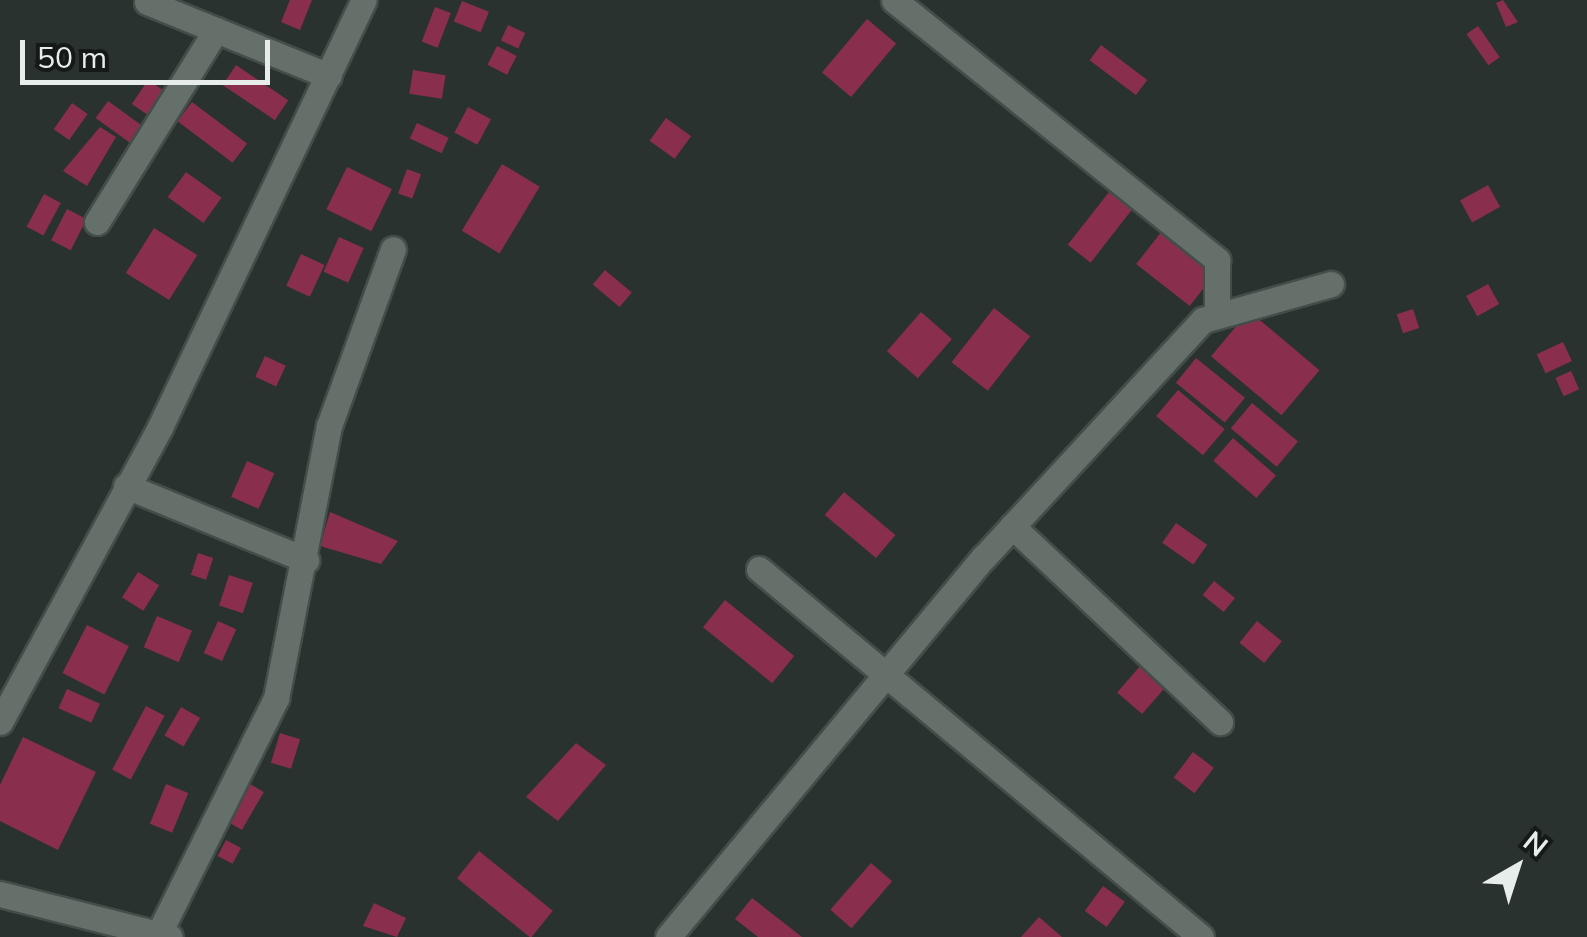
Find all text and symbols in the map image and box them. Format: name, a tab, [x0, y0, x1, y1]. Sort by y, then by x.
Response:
scale bar	[25, 20, 275, 82]
text: 50 m	[37, 38, 107, 76]
north arrow	[1467, 817, 1567, 917]
text: N	[1517, 823, 1555, 864]

